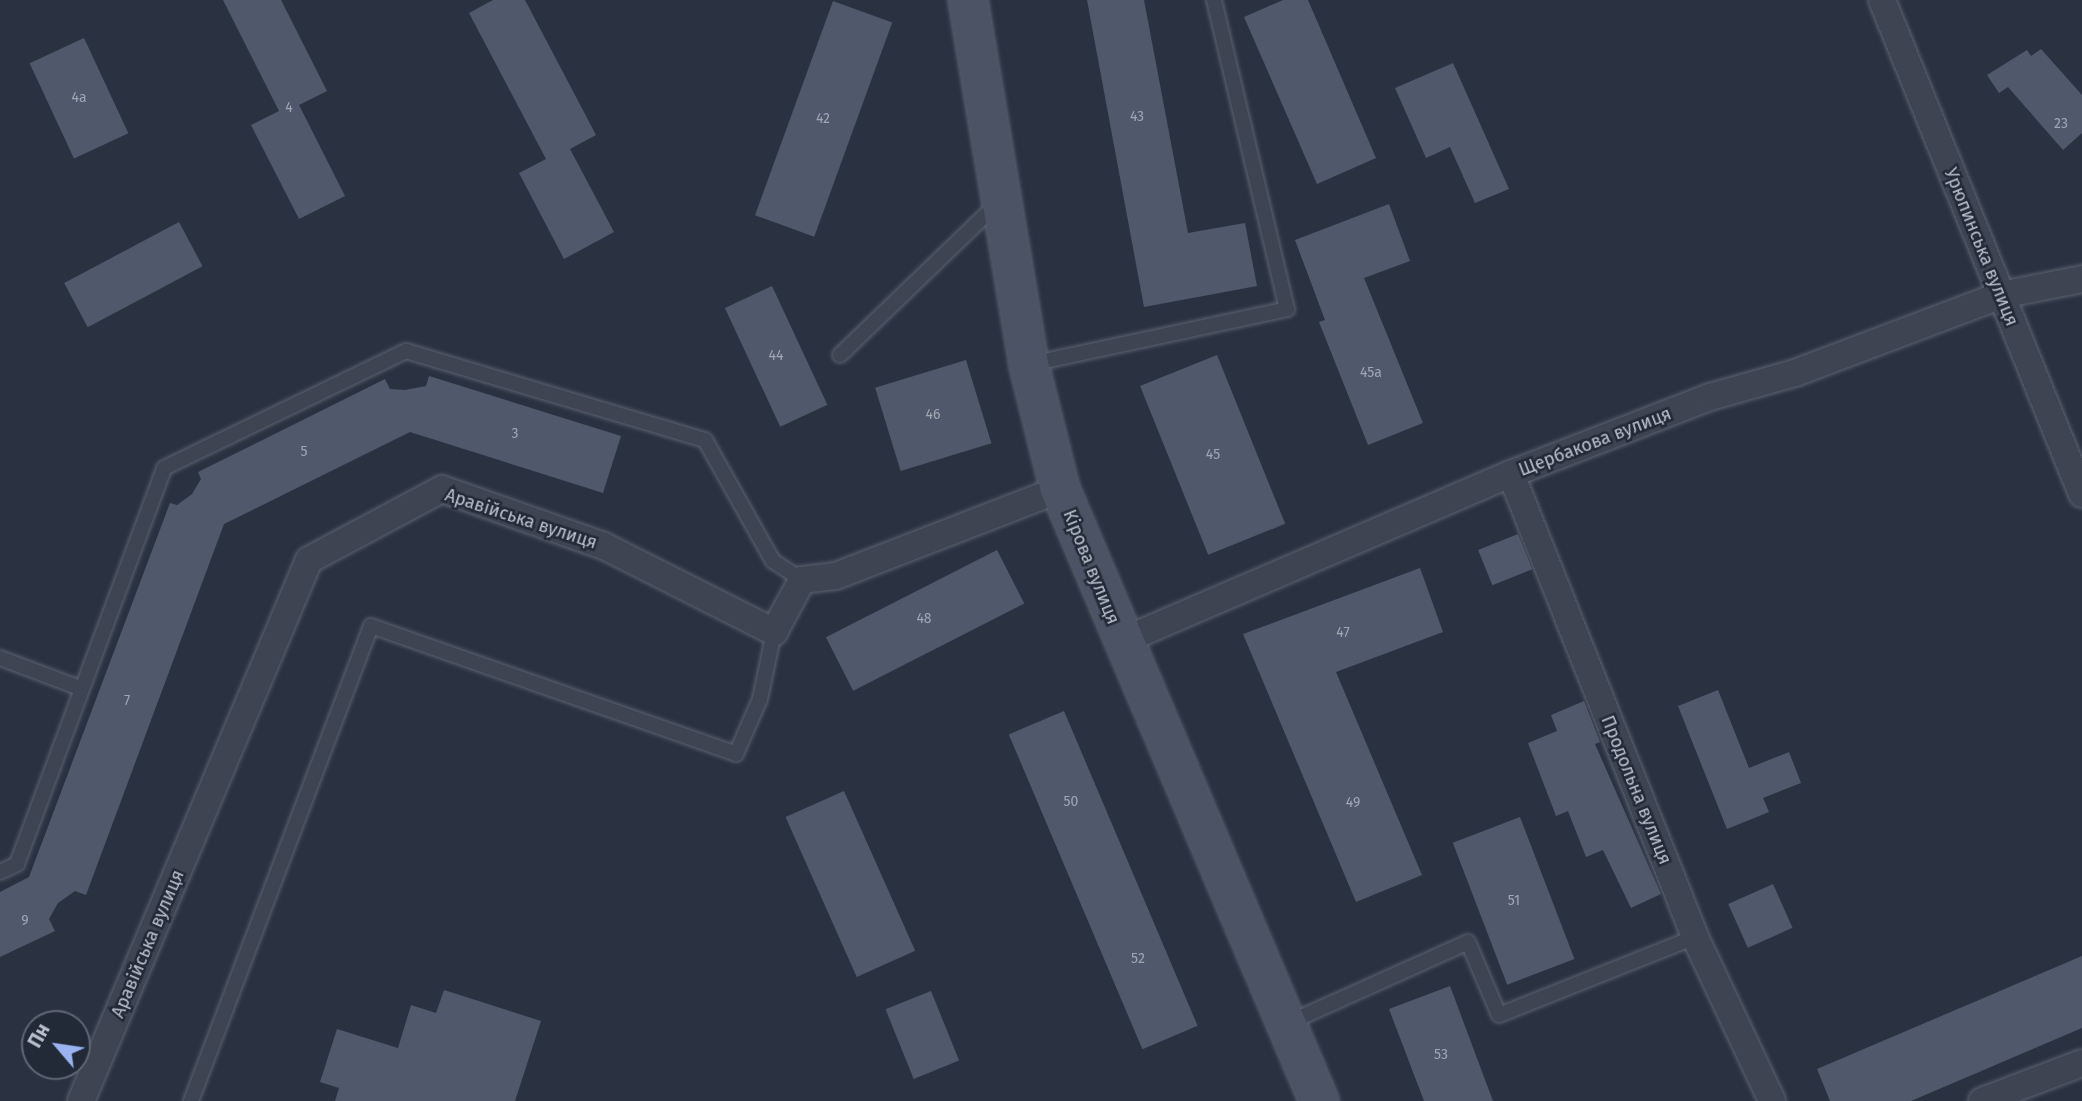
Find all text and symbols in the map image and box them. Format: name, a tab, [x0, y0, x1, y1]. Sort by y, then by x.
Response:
house number: 4а	[71, 90, 87, 106]
house number: 4	[285, 100, 293, 116]
house number: 43	[1130, 109, 1144, 125]
house number: 42	[816, 111, 830, 127]
house number: 23	[2054, 116, 2068, 132]
street label: Урюпинська вулиця	[1939, 165, 2023, 329]
house number: 44	[769, 348, 783, 364]
house number: 45а	[1360, 365, 1382, 381]
street label: Щербакова вулиця	[1516, 403, 1674, 481]
house number: 46	[926, 407, 940, 423]
house number: 3	[512, 426, 518, 442]
house number: 5	[300, 444, 308, 460]
house number: 45	[1206, 447, 1220, 463]
street label: Аравійська вулиця	[442, 484, 600, 554]
street label: Кірова вулиця	[1058, 507, 1124, 627]
house number: 48	[916, 611, 932, 627]
house number: 47	[1336, 625, 1350, 641]
house number: 7	[124, 693, 130, 709]
street label: Продольна вулиця	[1596, 712, 1676, 868]
house number: 50	[1064, 794, 1078, 810]
house number: 49	[1346, 795, 1360, 811]
street label: Аравійська вулиця	[107, 867, 189, 1021]
house number: 51	[1508, 893, 1520, 909]
house number: 9	[21, 913, 29, 929]
house number: 52	[1131, 951, 1145, 967]
north arrow	[21, 1010, 91, 1080]
text: Пн	[23, 1020, 55, 1052]
house number: 53	[1434, 1047, 1448, 1063]

